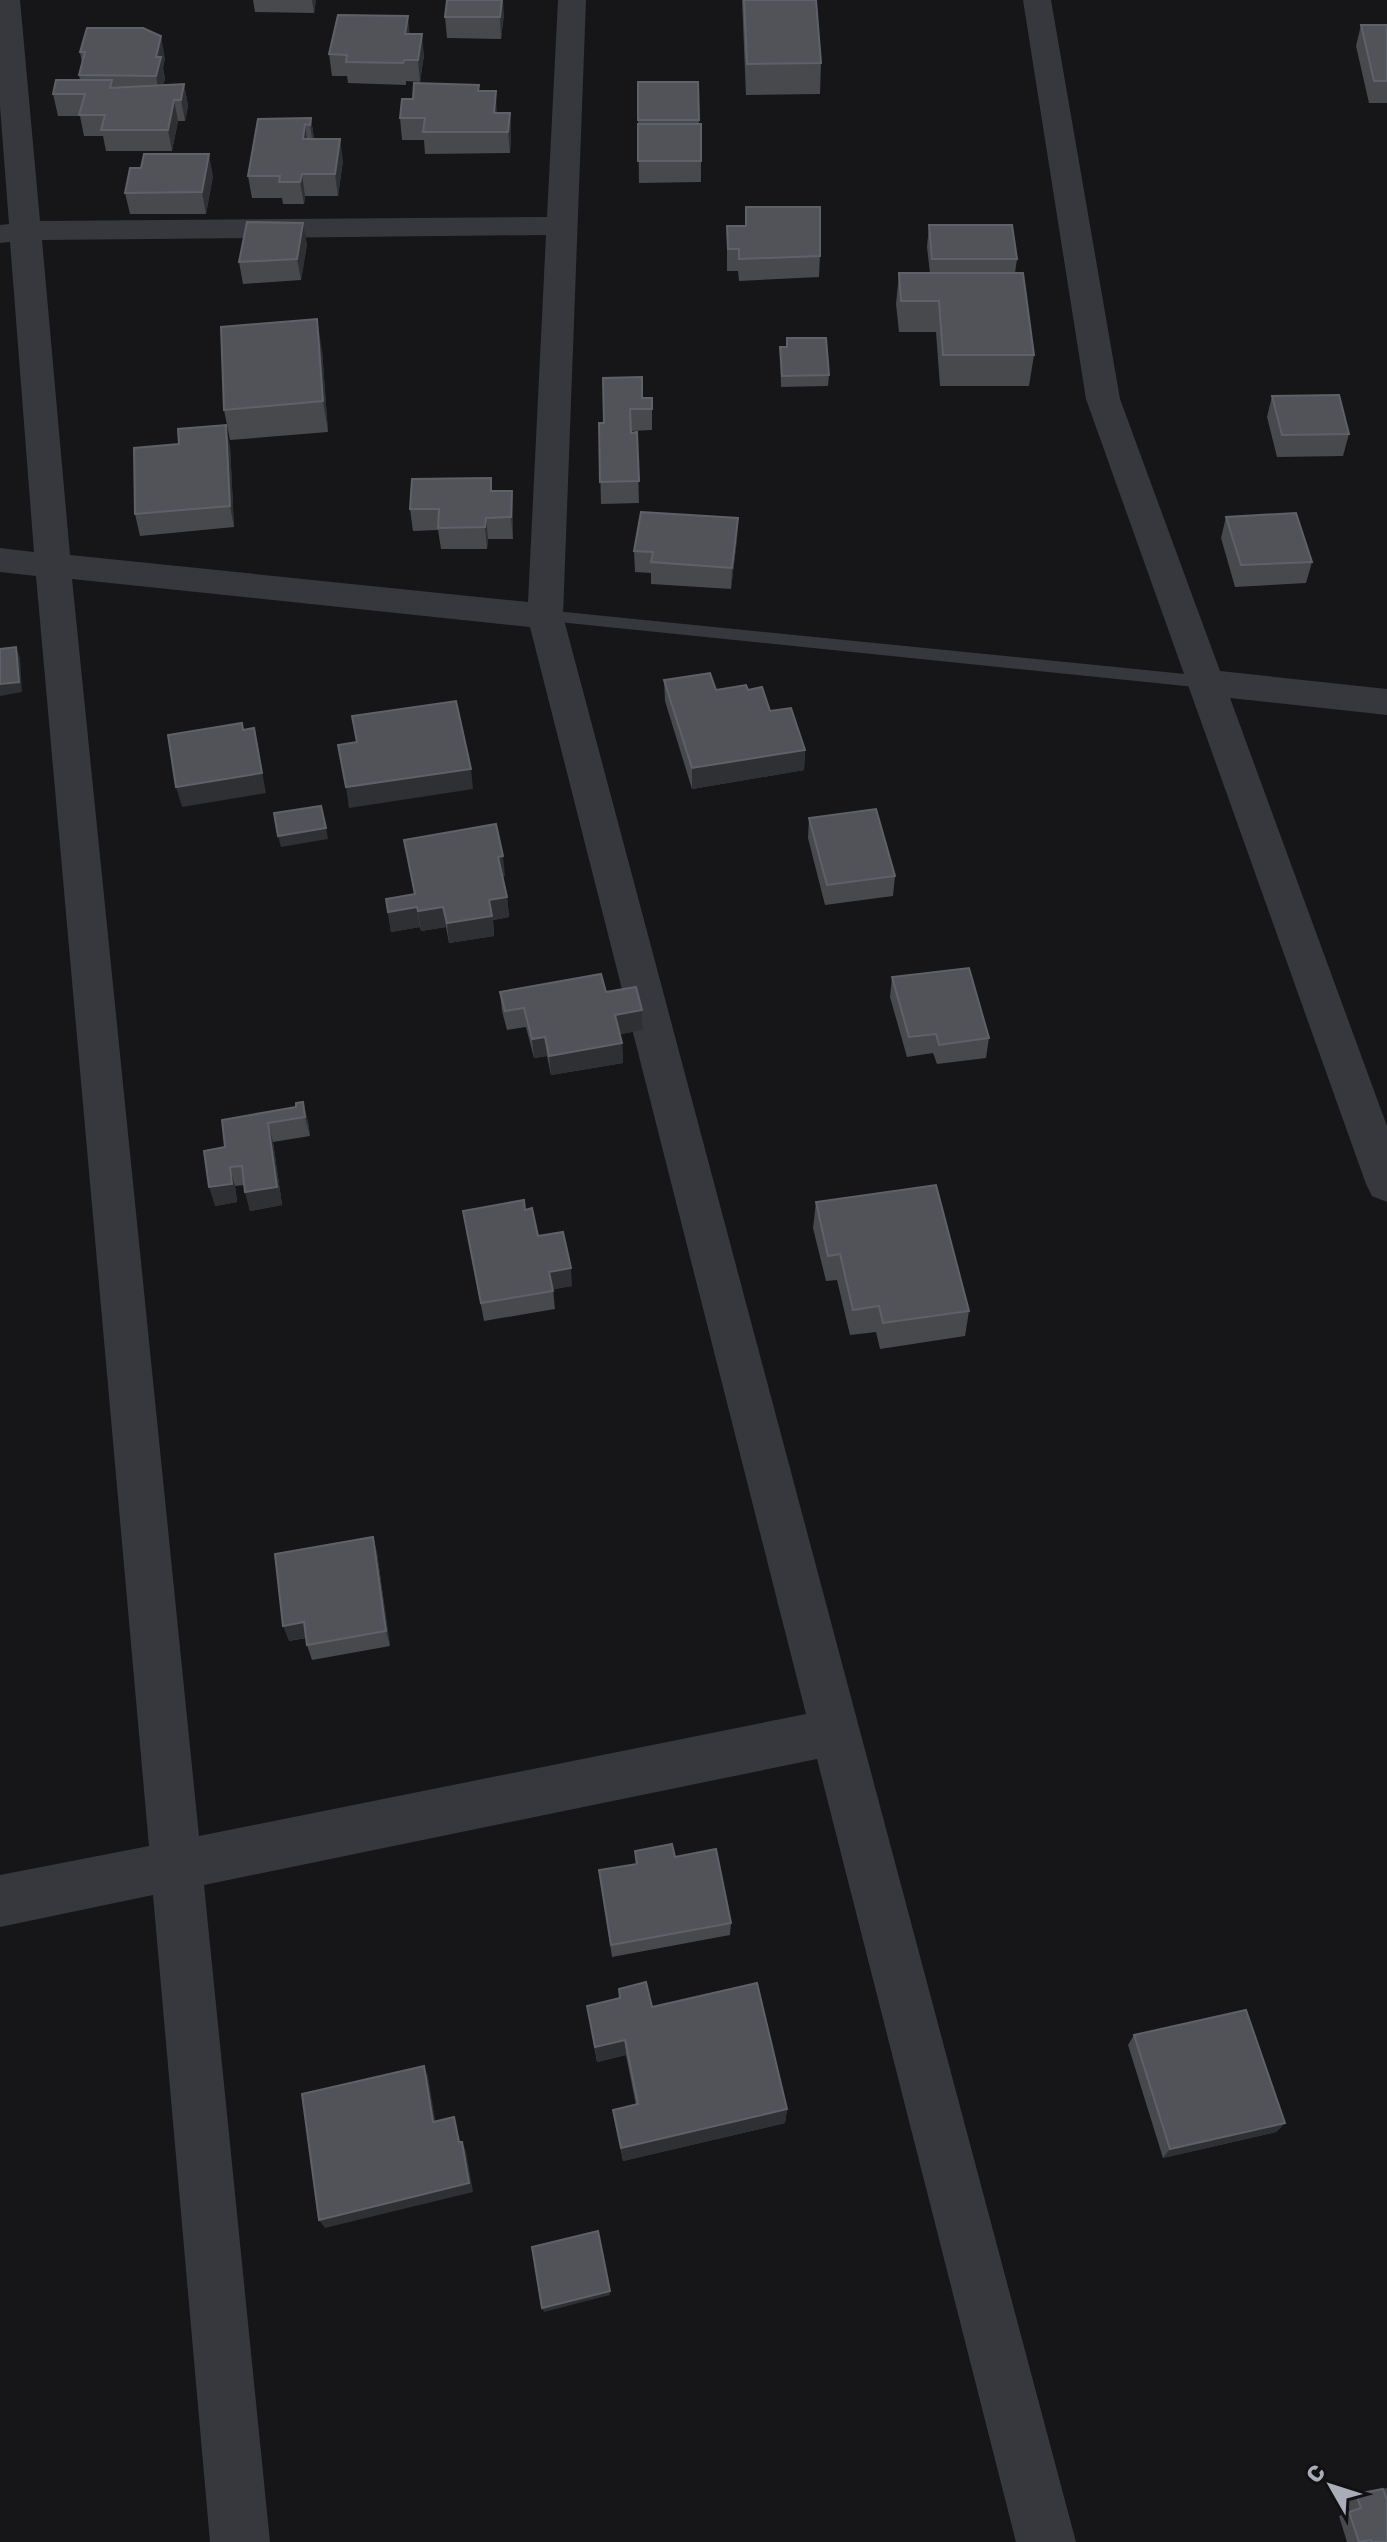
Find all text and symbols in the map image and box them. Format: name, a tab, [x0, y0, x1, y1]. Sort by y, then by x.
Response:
north arrow	[1291, 2446, 1371, 2526]
text: С	[1300, 2459, 1331, 2488]

